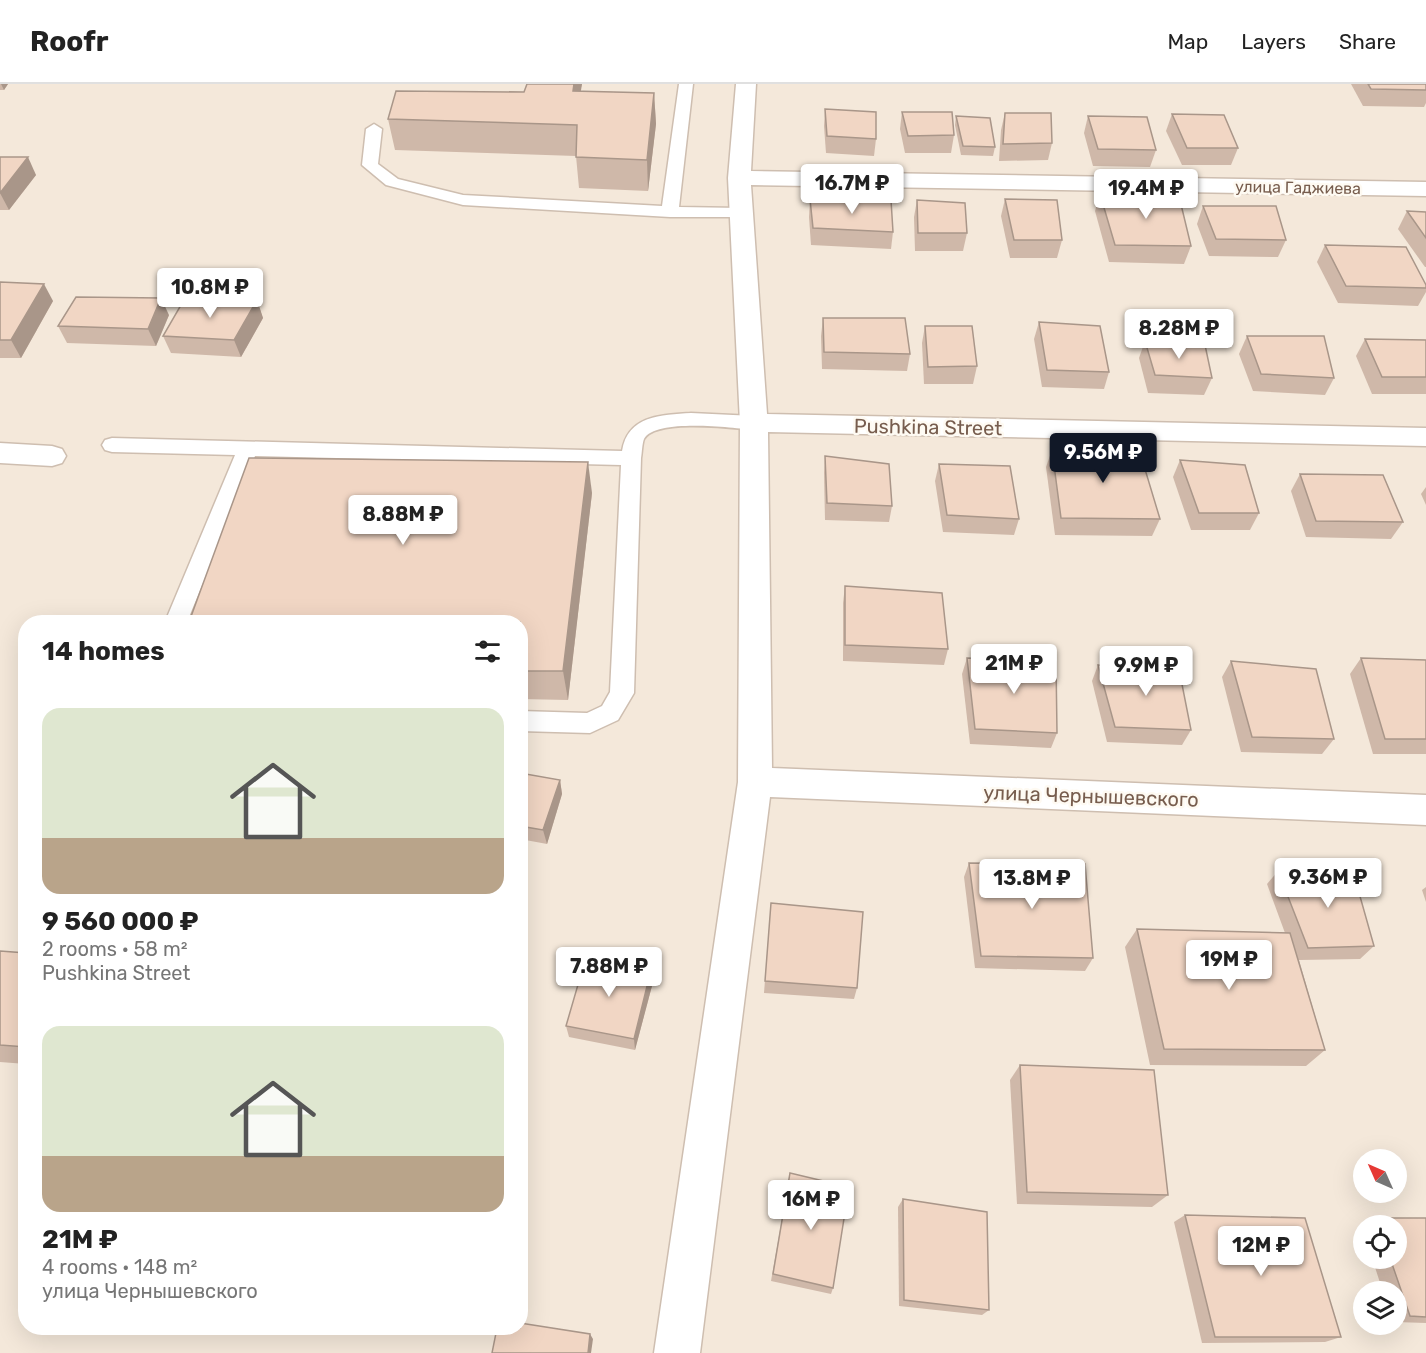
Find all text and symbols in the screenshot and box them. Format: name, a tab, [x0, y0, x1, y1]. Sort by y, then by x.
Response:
text: Roofr	[30, 25, 108, 58]
text: Map	[1167, 29, 1208, 54]
text: Layers	[1241, 29, 1306, 54]
text: Share	[1339, 29, 1396, 54]
pin: 16.7M ₽	[797, 164, 907, 215]
pin: 19.4M ₽	[1091, 169, 1201, 220]
text: 16.7M ₽	[815, 171, 889, 195]
text: 19.4M ₽	[1108, 176, 1184, 200]
street label: улица Гаджиева	[1235, 177, 1361, 198]
pin: 10.8M ₽	[155, 268, 265, 319]
text: 10.8M ₽	[171, 275, 249, 299]
pin: 8.28M ₽	[1124, 309, 1234, 360]
text: 8.28M ₽	[1139, 316, 1219, 340]
street label: Pushkina Street	[854, 414, 1003, 440]
pin: 9.56M ₽	[1048, 433, 1158, 484]
text: 9.56M ₽	[1064, 440, 1142, 464]
pin: 8.88M ₽	[348, 495, 458, 546]
text: 8.88M ₽	[362, 502, 444, 526]
icon: filters	[471, 635, 504, 668]
text: 14 homes	[42, 636, 165, 667]
pin: 21M ₽	[972, 644, 1056, 695]
pin: 9.9M ₽	[1097, 646, 1195, 697]
text: 21M ₽	[985, 651, 1043, 675]
text: 9.9M ₽	[1114, 653, 1178, 677]
icon: home	[219, 747, 327, 855]
street label: улица Чернышевского	[983, 780, 1199, 812]
pin: 9.36M ₽	[1273, 858, 1383, 909]
pin: 13.8M ₽	[977, 859, 1087, 910]
text: 9.36M ₽	[1289, 865, 1367, 889]
text: 13.8M ₽	[993, 866, 1071, 890]
text: 9 560 000 ₽	[42, 906, 198, 937]
text: 2 rooms · 58 m²	[42, 937, 188, 961]
pin: 19M ₽	[1187, 940, 1271, 991]
pin: 7.88M ₽	[554, 947, 664, 998]
text: 19M ₽	[1200, 947, 1258, 971]
text: 7.88M ₽	[570, 954, 648, 978]
text: Pushkina Street	[42, 961, 190, 985]
icon: home	[219, 1065, 327, 1173]
north arrow	[1353, 1149, 1407, 1203]
map controls	[1353, 1149, 1407, 1335]
pin: 16M ₽	[769, 1180, 853, 1231]
text: 16M ₽	[782, 1187, 840, 1211]
button: locate	[1353, 1215, 1407, 1269]
text: 21M ₽	[42, 1224, 118, 1255]
pin: 12M ₽	[1219, 1226, 1303, 1277]
text: 12M ₽	[1232, 1233, 1290, 1257]
text: 4 rooms · 148 m²	[42, 1255, 197, 1279]
text: улица Чернышевского	[42, 1279, 258, 1303]
button: layers	[1353, 1281, 1407, 1335]

